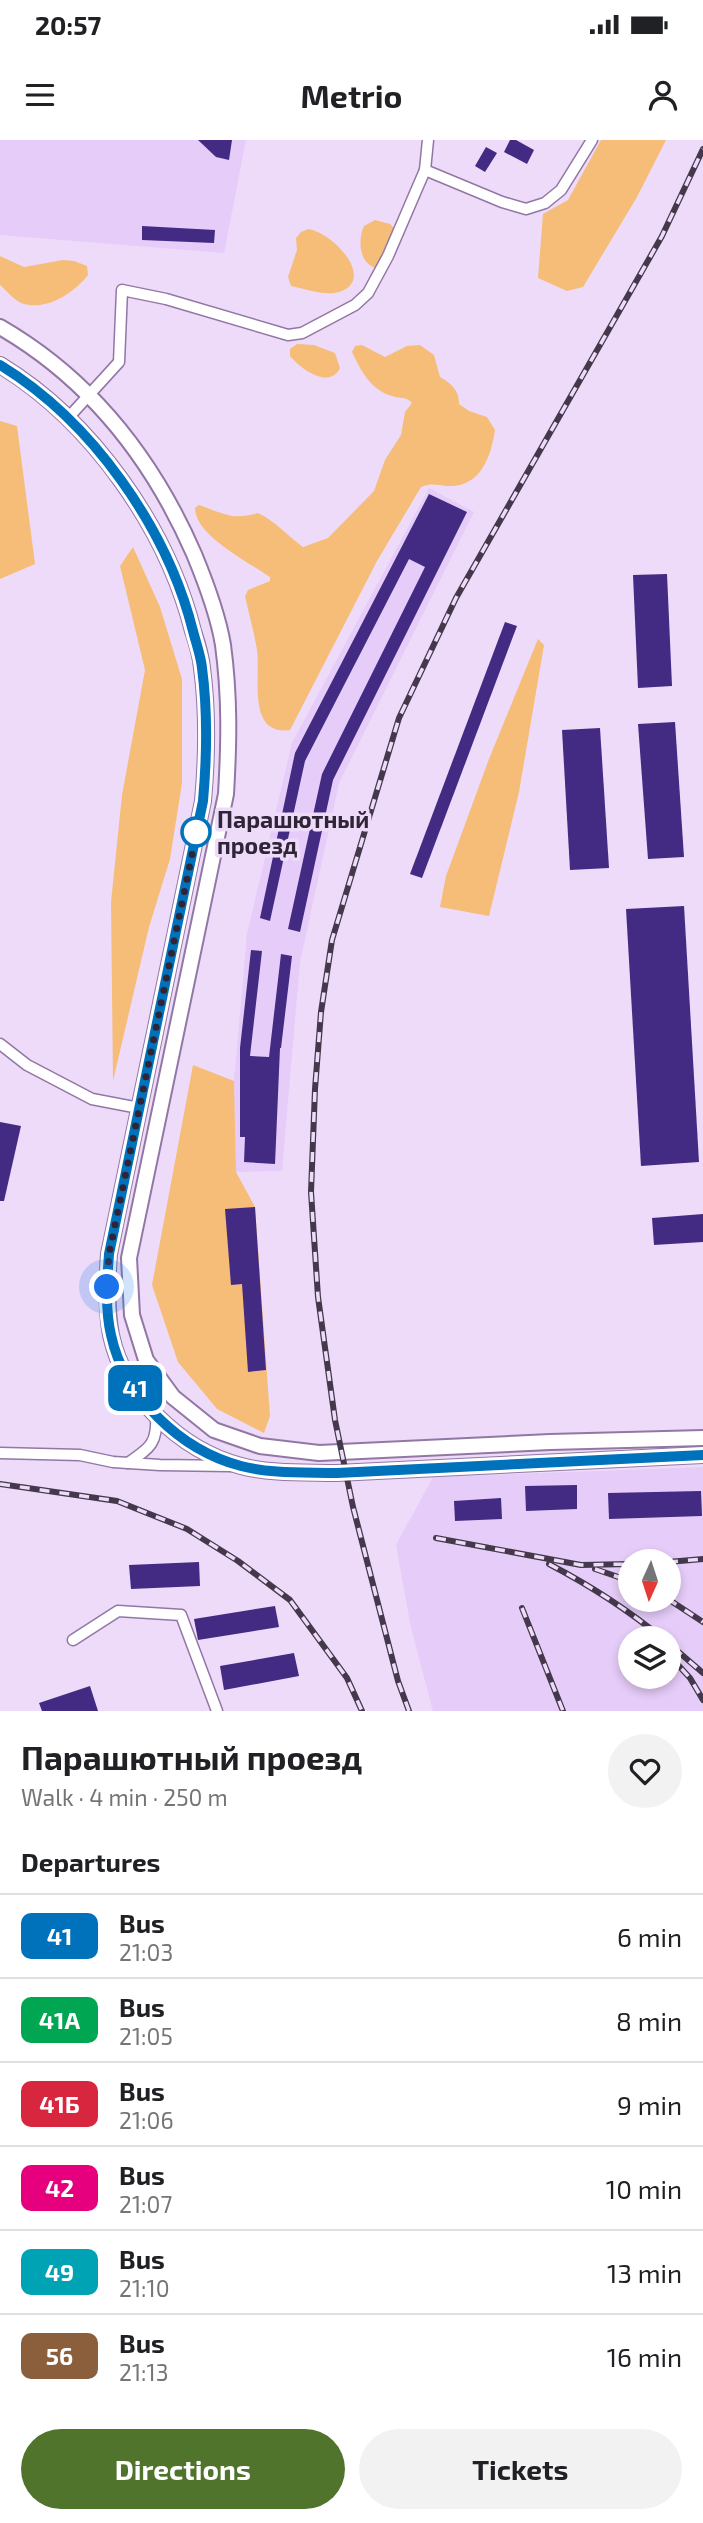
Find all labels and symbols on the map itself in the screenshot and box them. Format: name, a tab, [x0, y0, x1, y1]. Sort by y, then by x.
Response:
place label: Парашютный проезд	[217, 805, 369, 859]
marker: Парашютный проезд	[181, 817, 211, 847]
your location	[89, 1269, 124, 1304]
line badge: 41	[104, 1365, 166, 1411]
north arrow	[618, 1549, 681, 1612]

